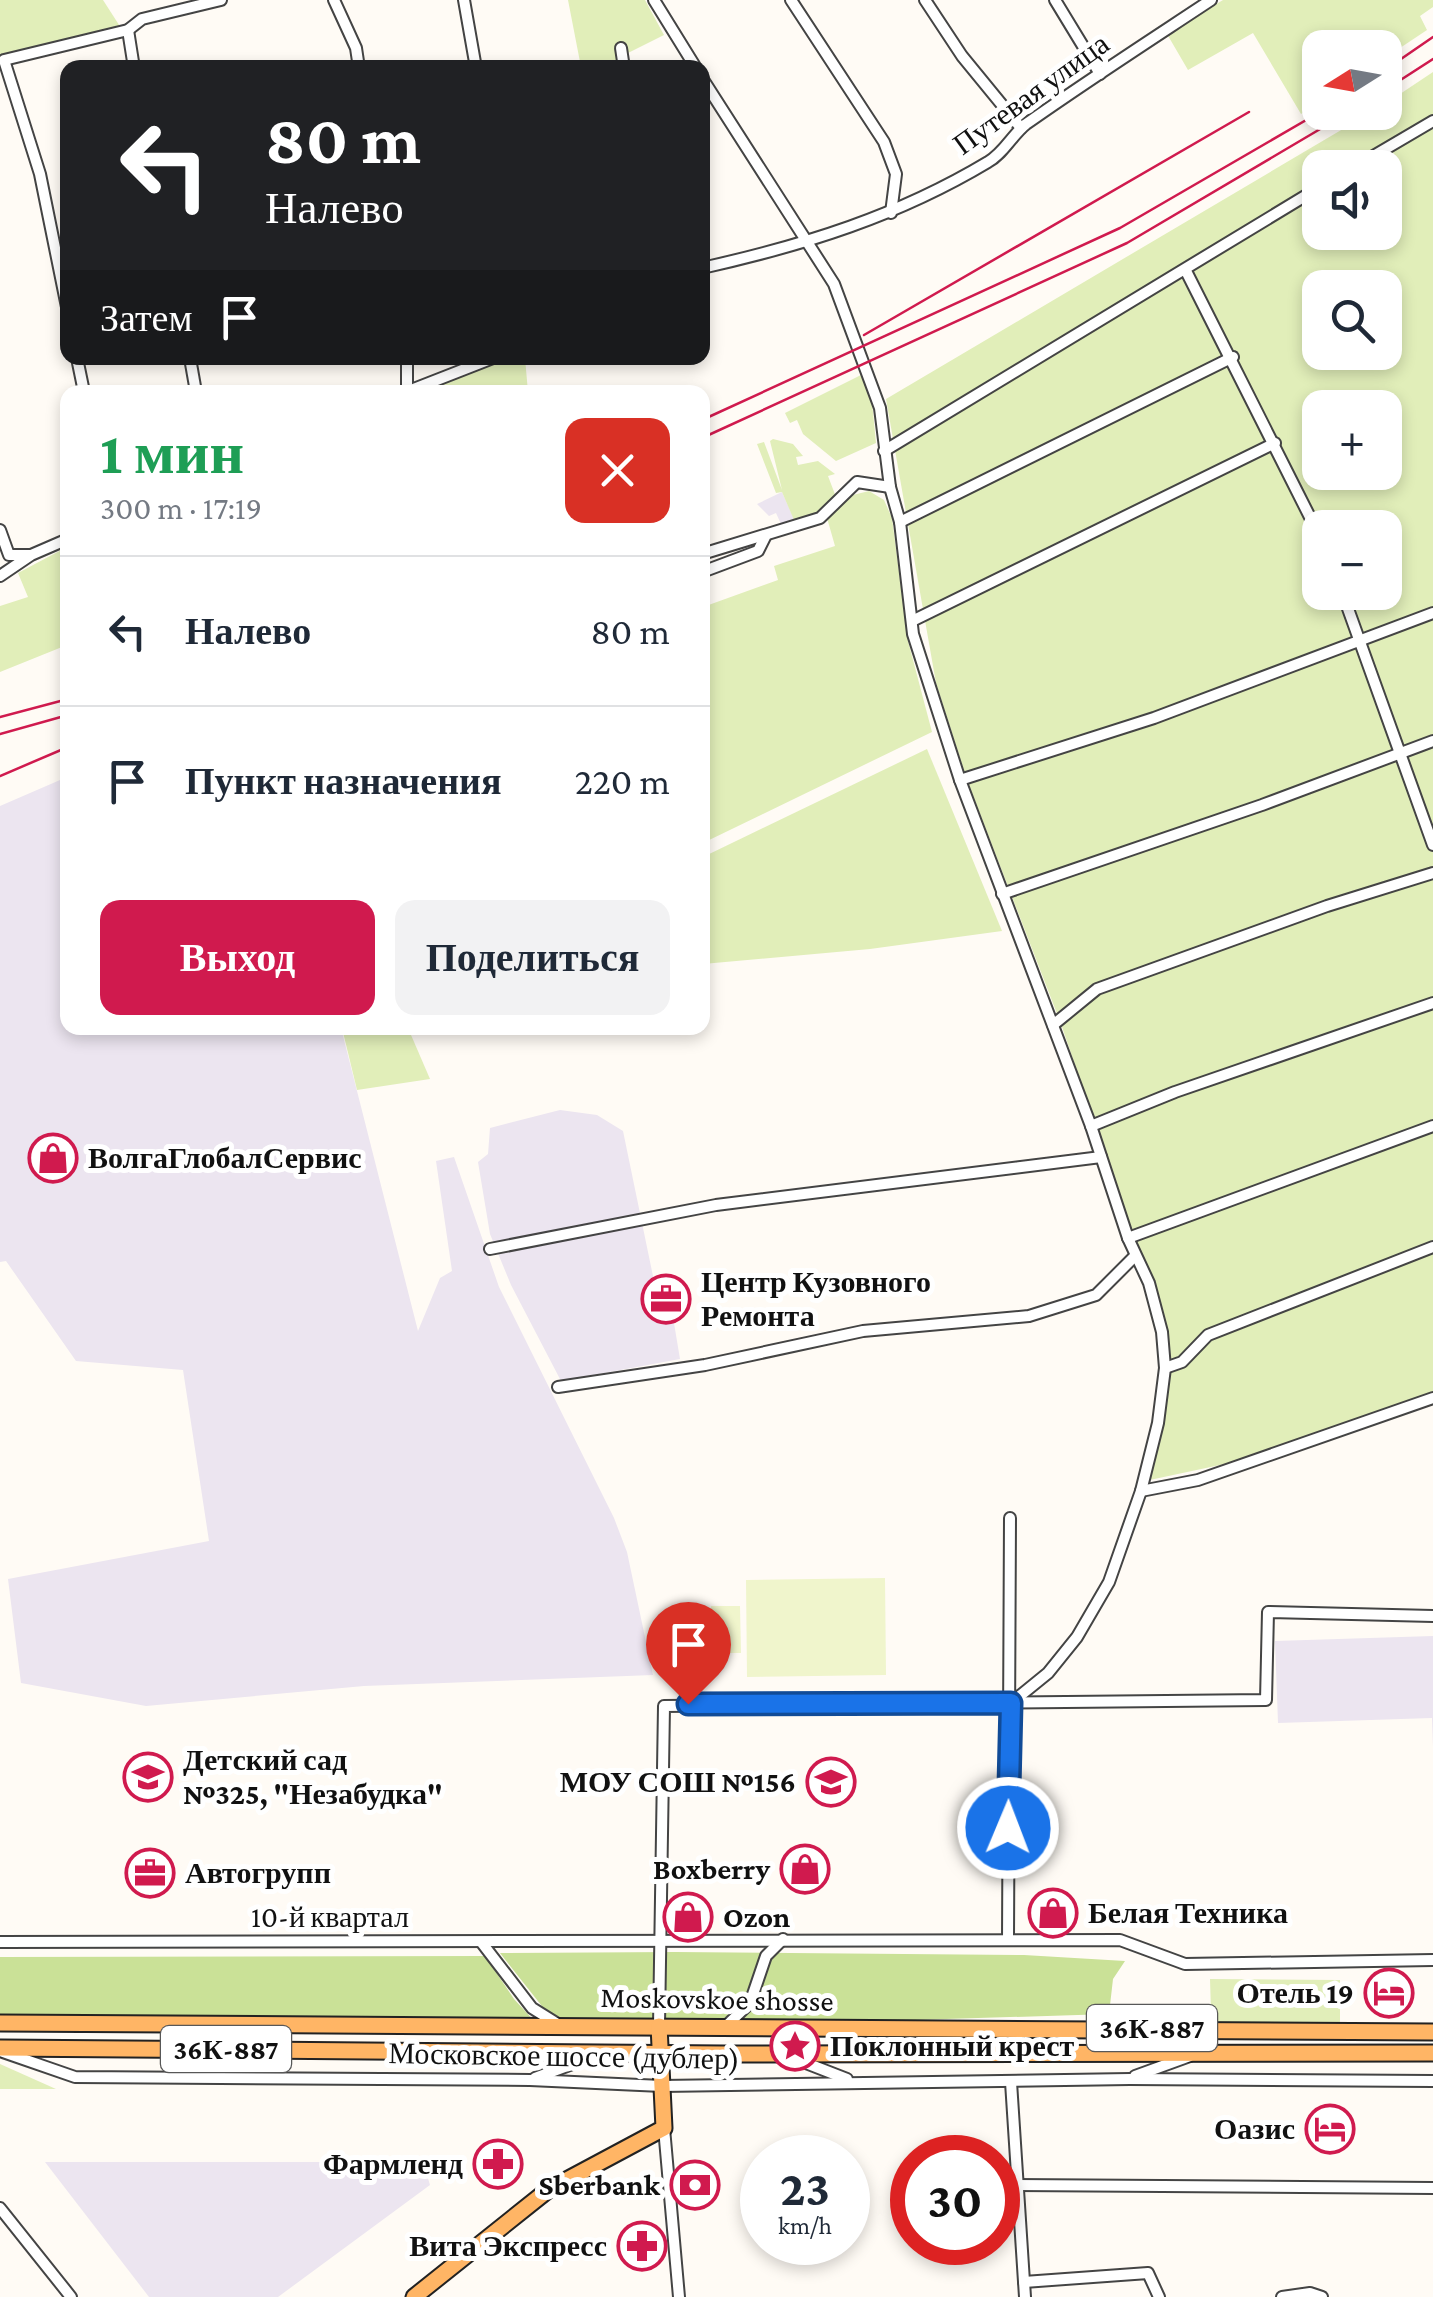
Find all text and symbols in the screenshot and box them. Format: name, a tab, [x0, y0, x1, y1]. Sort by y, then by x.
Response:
street label: Путевая улица	[947, 26, 1115, 161]
north arrow	[1302, 30, 1402, 130]
map controls	[1302, 30, 1402, 610]
icon: left	[100, 100, 230, 230]
text: 80 m	[265, 100, 421, 178]
button: sound	[1302, 150, 1402, 250]
text: Налево	[265, 183, 404, 233]
button: search	[1302, 270, 1402, 370]
icon: arrive	[212, 290, 267, 345]
text: Затем	[100, 297, 192, 339]
button: +	[1302, 390, 1402, 490]
button: close	[565, 418, 670, 523]
text: 1 мин	[100, 419, 244, 486]
text: 300 m · 17:19	[100, 490, 262, 526]
button: −	[1302, 510, 1402, 610]
icon: left	[100, 604, 155, 659]
text: Налево	[185, 610, 311, 652]
text: 80 m	[590, 610, 670, 652]
icon: arrive	[100, 754, 155, 809]
text: Пункт назначения	[185, 760, 502, 802]
text: 220 m	[575, 760, 670, 802]
button: Выход	[100, 900, 375, 1015]
button: Поделиться	[395, 900, 670, 1015]
shop icon: ВолгаГлобалСервис	[27, 1132, 79, 1184]
place label: ВолгаГлобалСервис	[88, 1141, 362, 1174]
place label: Центр Кузовного Ремонта	[701, 1265, 931, 1332]
office icon: Центр Кузовного Ремонта	[640, 1273, 692, 1325]
pin	[646, 1602, 731, 1705]
icon: arrive	[661, 1617, 716, 1672]
place label: Детский сад №325, "Незабудка"	[183, 1743, 442, 1811]
school or university icon: Детский сад №325, "Незабудка"	[122, 1751, 174, 1803]
school or university icon: МОУ СОШ №156	[805, 1756, 857, 1808]
place label: МОУ СОШ №156	[560, 1765, 796, 1798]
position arrow	[956, 1776, 1060, 1880]
shop icon: Boxberry	[779, 1843, 831, 1895]
office icon: Автогрупп	[124, 1847, 176, 1899]
place label: Boxberry	[653, 1852, 770, 1885]
place label: Автогрупп	[185, 1856, 331, 1889]
shop icon: Белая Техника	[1027, 1887, 1079, 1939]
shop icon: Ozon	[662, 1891, 714, 1943]
place label: Белая Техника	[1088, 1896, 1288, 1929]
street label: 10-й квартал	[251, 1900, 409, 1933]
place label: Ozon	[723, 1900, 790, 1933]
hotel icon: Отель 19	[1363, 1967, 1415, 2019]
place label: Отель 19	[1237, 1976, 1354, 2009]
street label: Moskovskoe shosse	[600, 1980, 834, 2017]
road number: 36К-887	[1087, 2005, 1217, 2051]
place icon: Поклонный крест	[769, 2020, 821, 2072]
road number: 36К-887	[161, 2026, 291, 2072]
place label: Поклонный крест	[830, 2029, 1074, 2062]
street label: Московское шоссе (дублер)	[388, 2036, 740, 2076]
hotel icon: Оазис	[1304, 2103, 1356, 2155]
place label: Оазис	[1214, 2112, 1295, 2145]
speed limit sign: 30	[890, 2135, 1020, 2265]
pharmacy icon: Фармленд	[472, 2138, 524, 2190]
place label: Фармленд	[323, 2147, 463, 2180]
bank icon: Sberbank	[669, 2159, 721, 2211]
text: 23	[780, 2160, 830, 2216]
place label: Sberbank	[538, 2168, 661, 2201]
text: km/h	[778, 2212, 832, 2239]
pharmacy icon: Вита Экспресс	[616, 2220, 668, 2272]
place label: Вита Экспресс	[409, 2229, 607, 2262]

